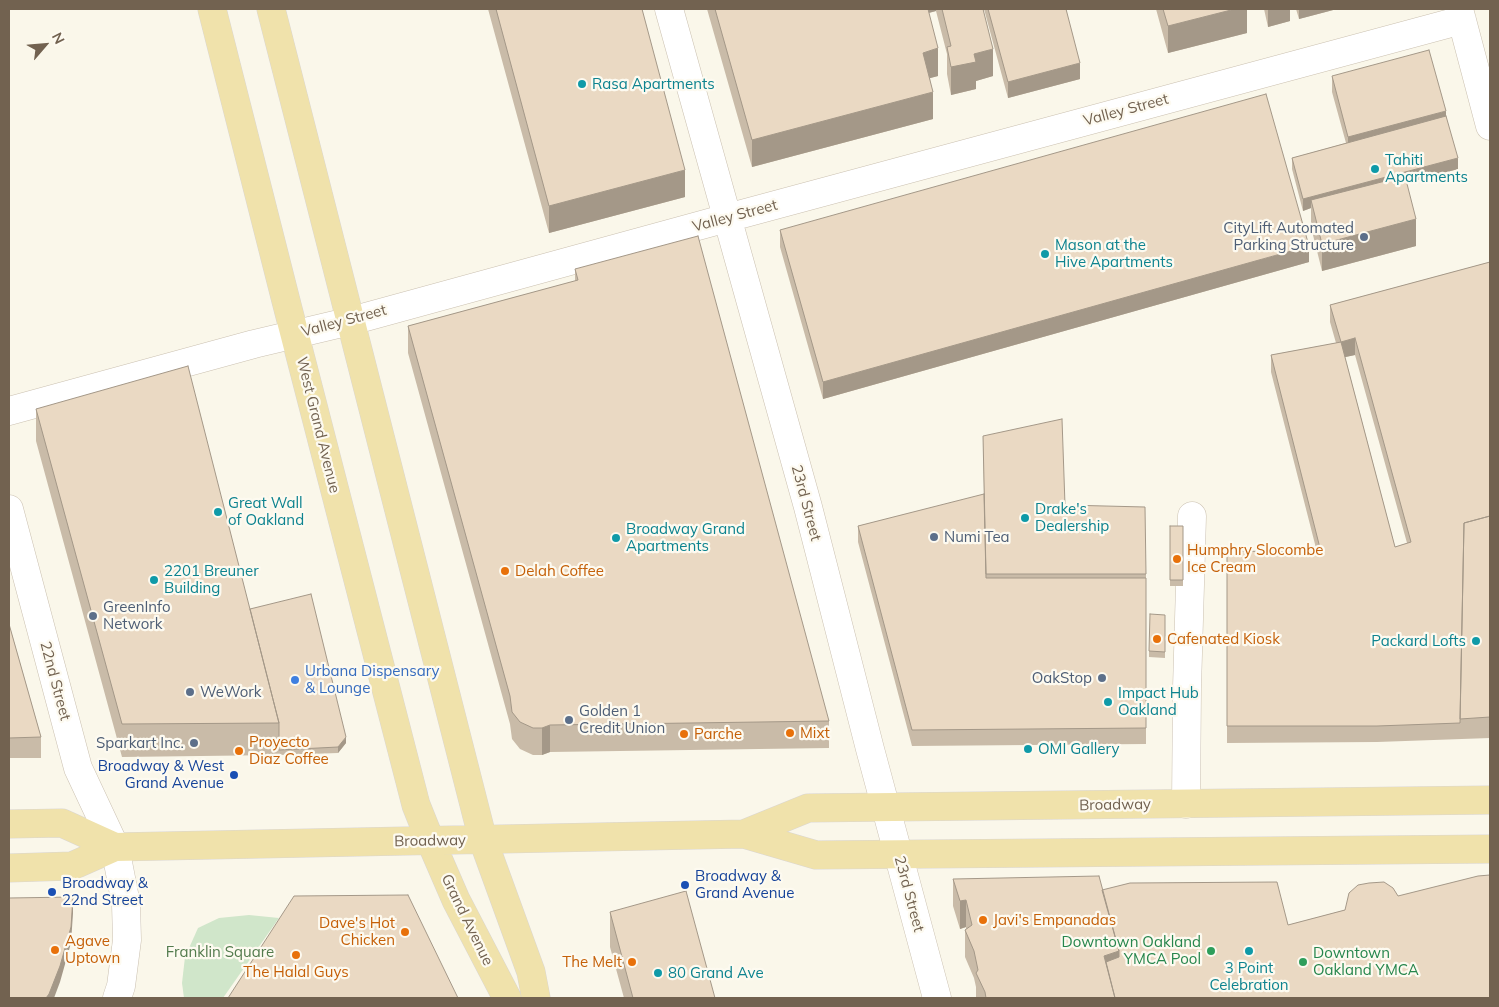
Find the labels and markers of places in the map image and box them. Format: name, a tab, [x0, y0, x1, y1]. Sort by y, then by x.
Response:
place label: Rasa Apartments	[592, 75, 715, 93]
marker: Rasa Apartments	[576, 78, 588, 90]
place label: Tahiti Apartments	[1385, 151, 1468, 186]
marker: Tahiti Apartments	[1369, 163, 1381, 175]
place label: CityLift Automated Parking Structure	[1223, 219, 1354, 254]
marker: CityLift Automated Parking Structure	[1358, 231, 1370, 243]
place label: Mason at the Hive Apartments	[1055, 236, 1173, 271]
marker: Mason at the Hive Apartments	[1039, 248, 1051, 260]
place label: Great Wall of Oakland	[228, 494, 304, 529]
place label: Drake's Dealership	[1035, 500, 1109, 535]
marker: Great Wall of Oakland	[212, 506, 224, 518]
marker: Drake's Dealership	[1019, 512, 1031, 524]
place label: Broadway Grand Apartments	[626, 520, 745, 555]
place label: Numi Tea	[944, 528, 1010, 546]
marker: Numi Tea	[928, 531, 940, 543]
marker: Broadway Grand Apartments	[610, 532, 622, 544]
place label: Humphry Slocombe Ice Cream	[1187, 541, 1324, 576]
marker: Humphry Slocombe Ice Cream	[1171, 553, 1183, 565]
place label: 2201 Breuner Building	[164, 562, 259, 597]
place label: Delah Coffee	[515, 562, 604, 580]
marker: Delah Coffee	[499, 565, 511, 577]
marker: 2201 Breuner Building	[148, 574, 160, 586]
place label: GreenInfo Network	[103, 598, 171, 633]
marker: GreenInfo Network	[87, 610, 99, 622]
place label: Cafenated Kiosk	[1167, 630, 1280, 648]
place label: Packard Lofts	[1371, 632, 1466, 650]
marker: Cafenated Kiosk	[1151, 633, 1163, 645]
marker: Packard Lofts	[1470, 635, 1482, 647]
place label: Urbana Dispensary & Lounge	[305, 662, 440, 697]
place label: OakStop	[1032, 669, 1092, 687]
marker: OakStop	[1096, 672, 1108, 684]
marker: Urbana Dispensary & Lounge	[289, 674, 301, 686]
place label: WeWork	[200, 683, 261, 701]
place label: Impact Hub Oakland	[1118, 684, 1199, 719]
marker: WeWork	[184, 686, 196, 698]
marker: Impact Hub Oakland	[1102, 696, 1114, 708]
place label: Golden 1 Credit Union	[579, 702, 665, 737]
marker: Golden 1 Credit Union	[563, 714, 575, 726]
place label: Mixt	[800, 724, 830, 742]
place label: Parche	[694, 725, 742, 743]
marker: Mixt	[784, 727, 796, 739]
marker: Parche	[678, 728, 690, 740]
place label: Proyecto Diaz Coffee	[249, 733, 329, 768]
place label: Sparkart Inc.	[96, 734, 184, 752]
marker: Sparkart Inc.	[188, 737, 200, 749]
place label: OMI Gallery	[1038, 740, 1119, 758]
marker: OMI Gallery	[1022, 743, 1034, 755]
marker: Proyecto Diaz Coffee	[233, 745, 245, 757]
place label: Broadway & West Grand Avenue	[98, 757, 224, 792]
marker: Broadway & West Grand Avenue	[228, 769, 240, 781]
place label: Broadway & Grand Avenue	[695, 867, 794, 902]
place label: Broadway & 22nd Street	[62, 874, 148, 909]
marker: Broadway & Grand Avenue	[679, 879, 691, 891]
marker: Broadway & 22nd Street	[46, 886, 58, 898]
place label: Javi's Empanadas	[993, 911, 1116, 929]
place label: Dave's Hot Chicken	[319, 914, 395, 949]
marker: Javi's Empanadas	[977, 914, 989, 926]
marker: Dave's Hot Chicken	[399, 926, 411, 938]
place label: Agave Uptown	[65, 932, 120, 967]
place label: Downtown Oakland YMCA Pool	[1061, 933, 1201, 968]
marker: Agave Uptown	[49, 944, 61, 956]
place label: Downtown Oakland YMCA	[1313, 944, 1419, 979]
marker: Downtown Oakland YMCA Pool	[1205, 945, 1217, 957]
marker: 3 Point Celebration	[1243, 945, 1255, 957]
marker: The Halal Guys	[290, 949, 302, 961]
place label: The Melt	[562, 953, 622, 971]
marker: The Melt	[626, 956, 638, 968]
marker: Downtown Oakland YMCA	[1297, 956, 1309, 968]
place label: 3 Point Celebration	[1209, 959, 1289, 994]
place label: The Halal Guys	[243, 963, 349, 981]
place label: 80 Grand Ave	[668, 964, 764, 982]
marker: 80 Grand Ave	[652, 967, 664, 979]

